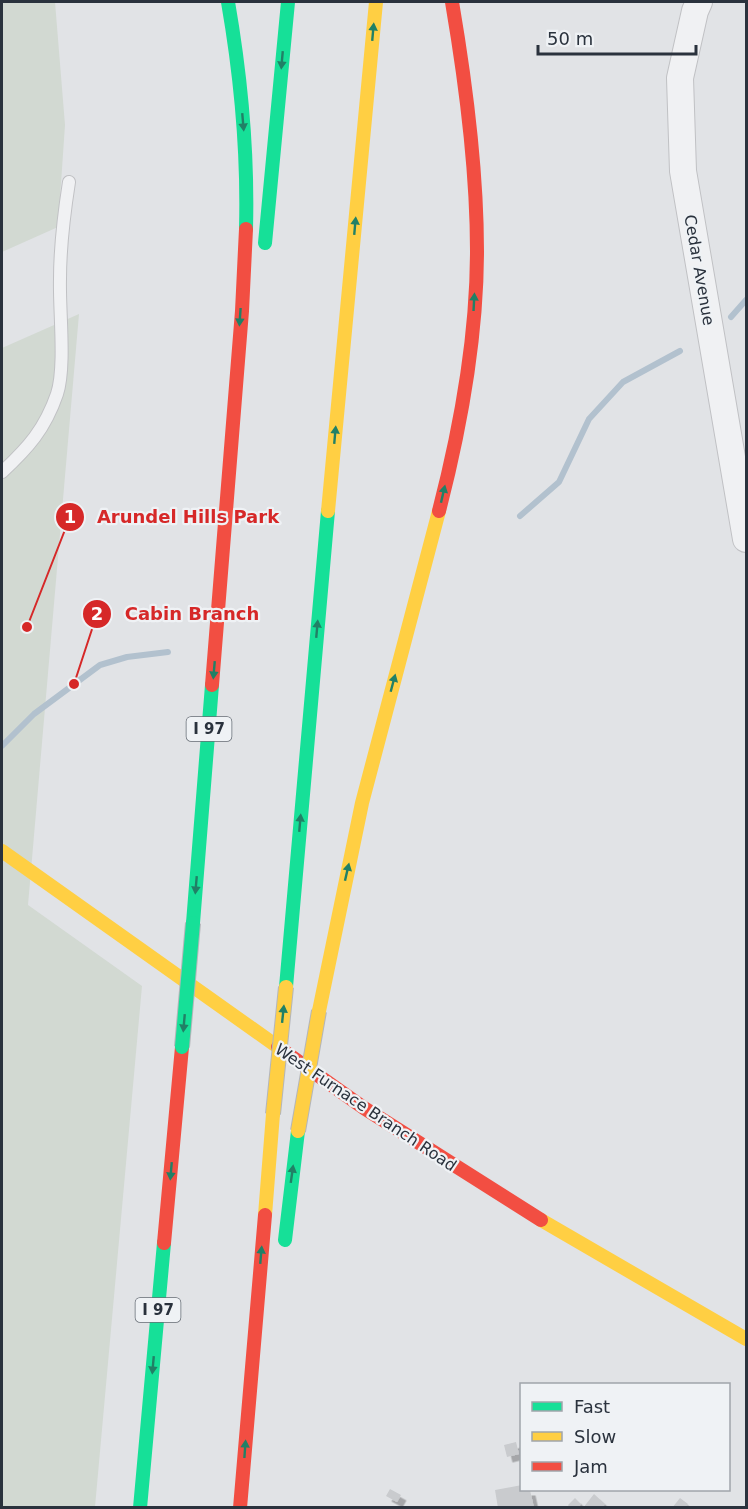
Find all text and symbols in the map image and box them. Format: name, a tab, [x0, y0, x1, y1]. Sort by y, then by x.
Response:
scale bar	[538, 18, 696, 56]
one-way arrow	[368, 23, 378, 42]
text: 50 m	[547, 28, 593, 49]
one-way arrow	[277, 50, 287, 69]
one-way arrow	[238, 113, 248, 132]
street label: Cedar Avenue	[680, 213, 719, 327]
one-way arrow	[350, 217, 360, 236]
one-way arrow	[469, 292, 478, 311]
one-way arrow	[236, 307, 245, 326]
one-way arrow	[330, 426, 340, 445]
one-way arrow	[439, 485, 449, 503]
callout: Arundel Hills Park	[55, 499, 292, 535]
text: 1	[64, 506, 76, 527]
text: Arundel Hills Park	[97, 506, 280, 527]
callout: Cabin Branch	[82, 596, 271, 632]
text: 2	[91, 603, 103, 624]
text: Cabin Branch	[125, 603, 259, 624]
one-way arrow	[312, 620, 322, 639]
one-way arrow	[209, 660, 219, 679]
one-way arrow	[389, 673, 399, 692]
road number: I 97	[186, 717, 232, 741]
one-way arrow	[295, 814, 305, 833]
one-way arrow	[343, 862, 352, 881]
one-way arrow	[192, 875, 201, 894]
one-way arrow	[278, 1004, 288, 1023]
one-way arrow	[180, 1013, 189, 1032]
street label: West Furnace Branch Road	[271, 1040, 460, 1175]
one-way arrow	[166, 1161, 176, 1180]
one-way arrow	[288, 1164, 297, 1183]
one-way arrow	[256, 1245, 266, 1264]
road number: I 97	[136, 1298, 180, 1322]
one-way arrow	[148, 1356, 158, 1375]
legend	[520, 1383, 730, 1491]
text: Fast	[574, 1396, 610, 1417]
text: Slow	[574, 1426, 616, 1447]
one-way arrow	[240, 1440, 249, 1459]
text: Jam	[573, 1456, 608, 1477]

